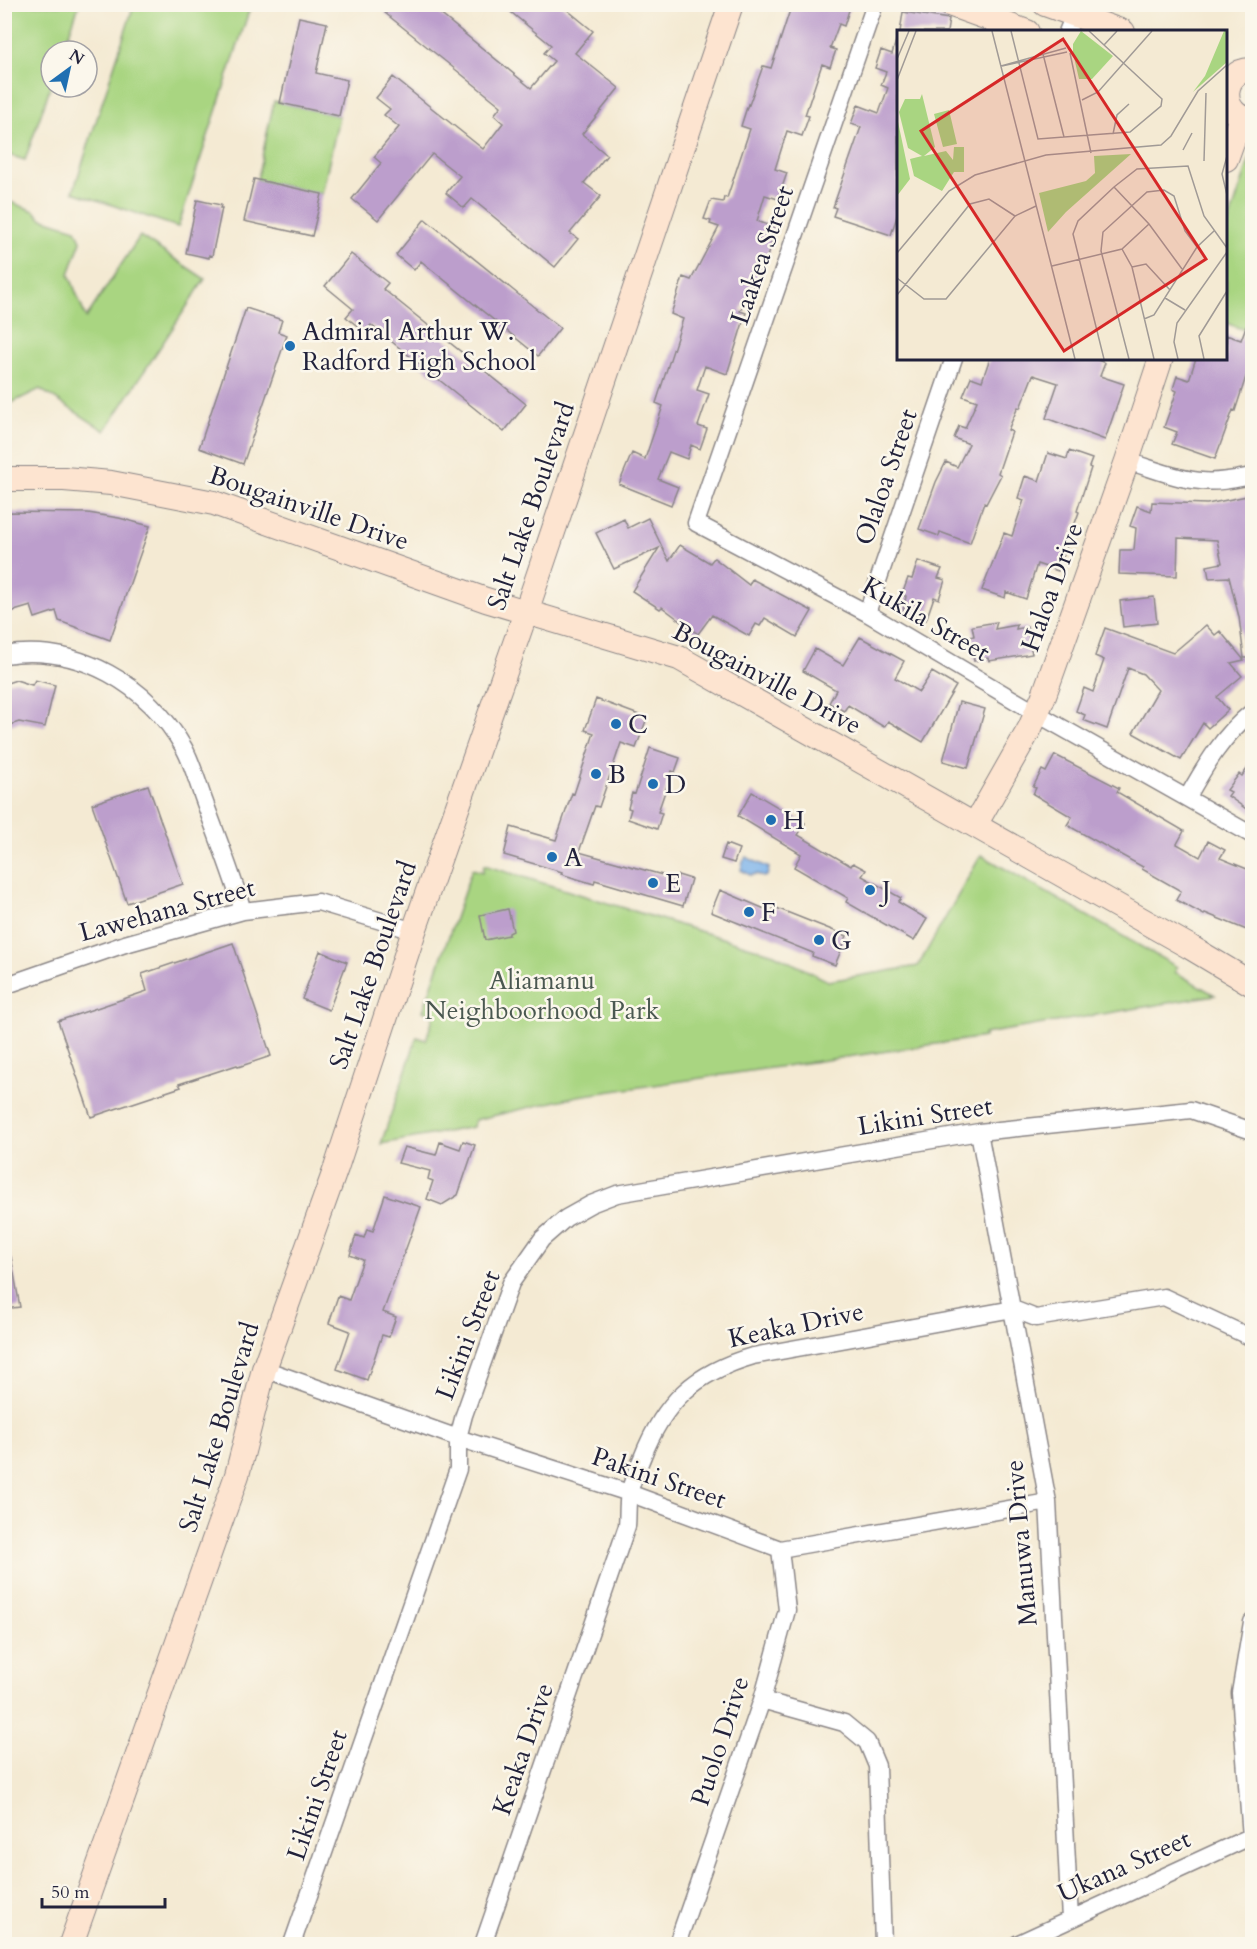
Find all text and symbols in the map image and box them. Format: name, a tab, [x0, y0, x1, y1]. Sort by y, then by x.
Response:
inset map	[897, 30, 1227, 360]
north arrow	[39, 39, 99, 99]
text: N	[65, 44, 89, 70]
street label: Laakea Street	[722, 181, 802, 329]
place label: Admiral Arthur W. Radford High School	[302, 314, 537, 379]
marker: Admiral Arthur W. Radford High School	[283, 339, 297, 353]
street label: Salt Lake Boulevard	[479, 397, 583, 615]
street label: Olaloa Street	[846, 404, 926, 550]
street label: Bougainville Drive	[204, 457, 414, 559]
street label: Haloa Drive	[1013, 518, 1091, 656]
street label: Kukila Street	[856, 568, 996, 670]
street label: Bougainville Drive	[666, 613, 868, 743]
place label: C	[628, 707, 648, 742]
marker: C	[609, 717, 623, 731]
place label: B	[608, 757, 626, 792]
marker: B	[589, 767, 603, 781]
place label: D	[665, 767, 686, 802]
marker: D	[646, 777, 660, 791]
place label: H	[783, 803, 805, 838]
marker: H	[764, 813, 778, 827]
place label: A	[564, 840, 583, 875]
marker: A	[545, 850, 559, 864]
street label: Salt Lake Boulevard	[321, 856, 425, 1074]
place label: E	[665, 866, 681, 901]
street label: Lawehana Street	[75, 870, 259, 950]
place label: J	[878, 873, 891, 908]
marker: E	[646, 876, 660, 890]
marker: J	[863, 883, 877, 897]
place label: F	[761, 895, 776, 930]
marker: F	[742, 905, 756, 919]
place label: G	[831, 923, 852, 958]
marker: G	[812, 933, 826, 947]
park label: Aliamanu Neighboorhood Park	[425, 963, 660, 1028]
street label: Likini Street	[855, 1088, 995, 1144]
street label: Likini Street	[427, 1265, 509, 1405]
street label: Keaka Drive	[725, 1294, 867, 1356]
street label: Salt Lake Boulevard	[170, 1318, 268, 1536]
street label: Pakini Street	[587, 1439, 731, 1517]
street label: Manuwa Drive	[996, 1458, 1046, 1628]
street label: Puolo Drive	[683, 1672, 757, 1810]
street label: Keaka Drive	[484, 1678, 562, 1820]
street label: Likini Street	[278, 1725, 356, 1865]
street label: Ukana Street	[1052, 1821, 1196, 1911]
scale bar	[42, 1871, 165, 1909]
text: 50 m	[51, 1880, 90, 1905]

